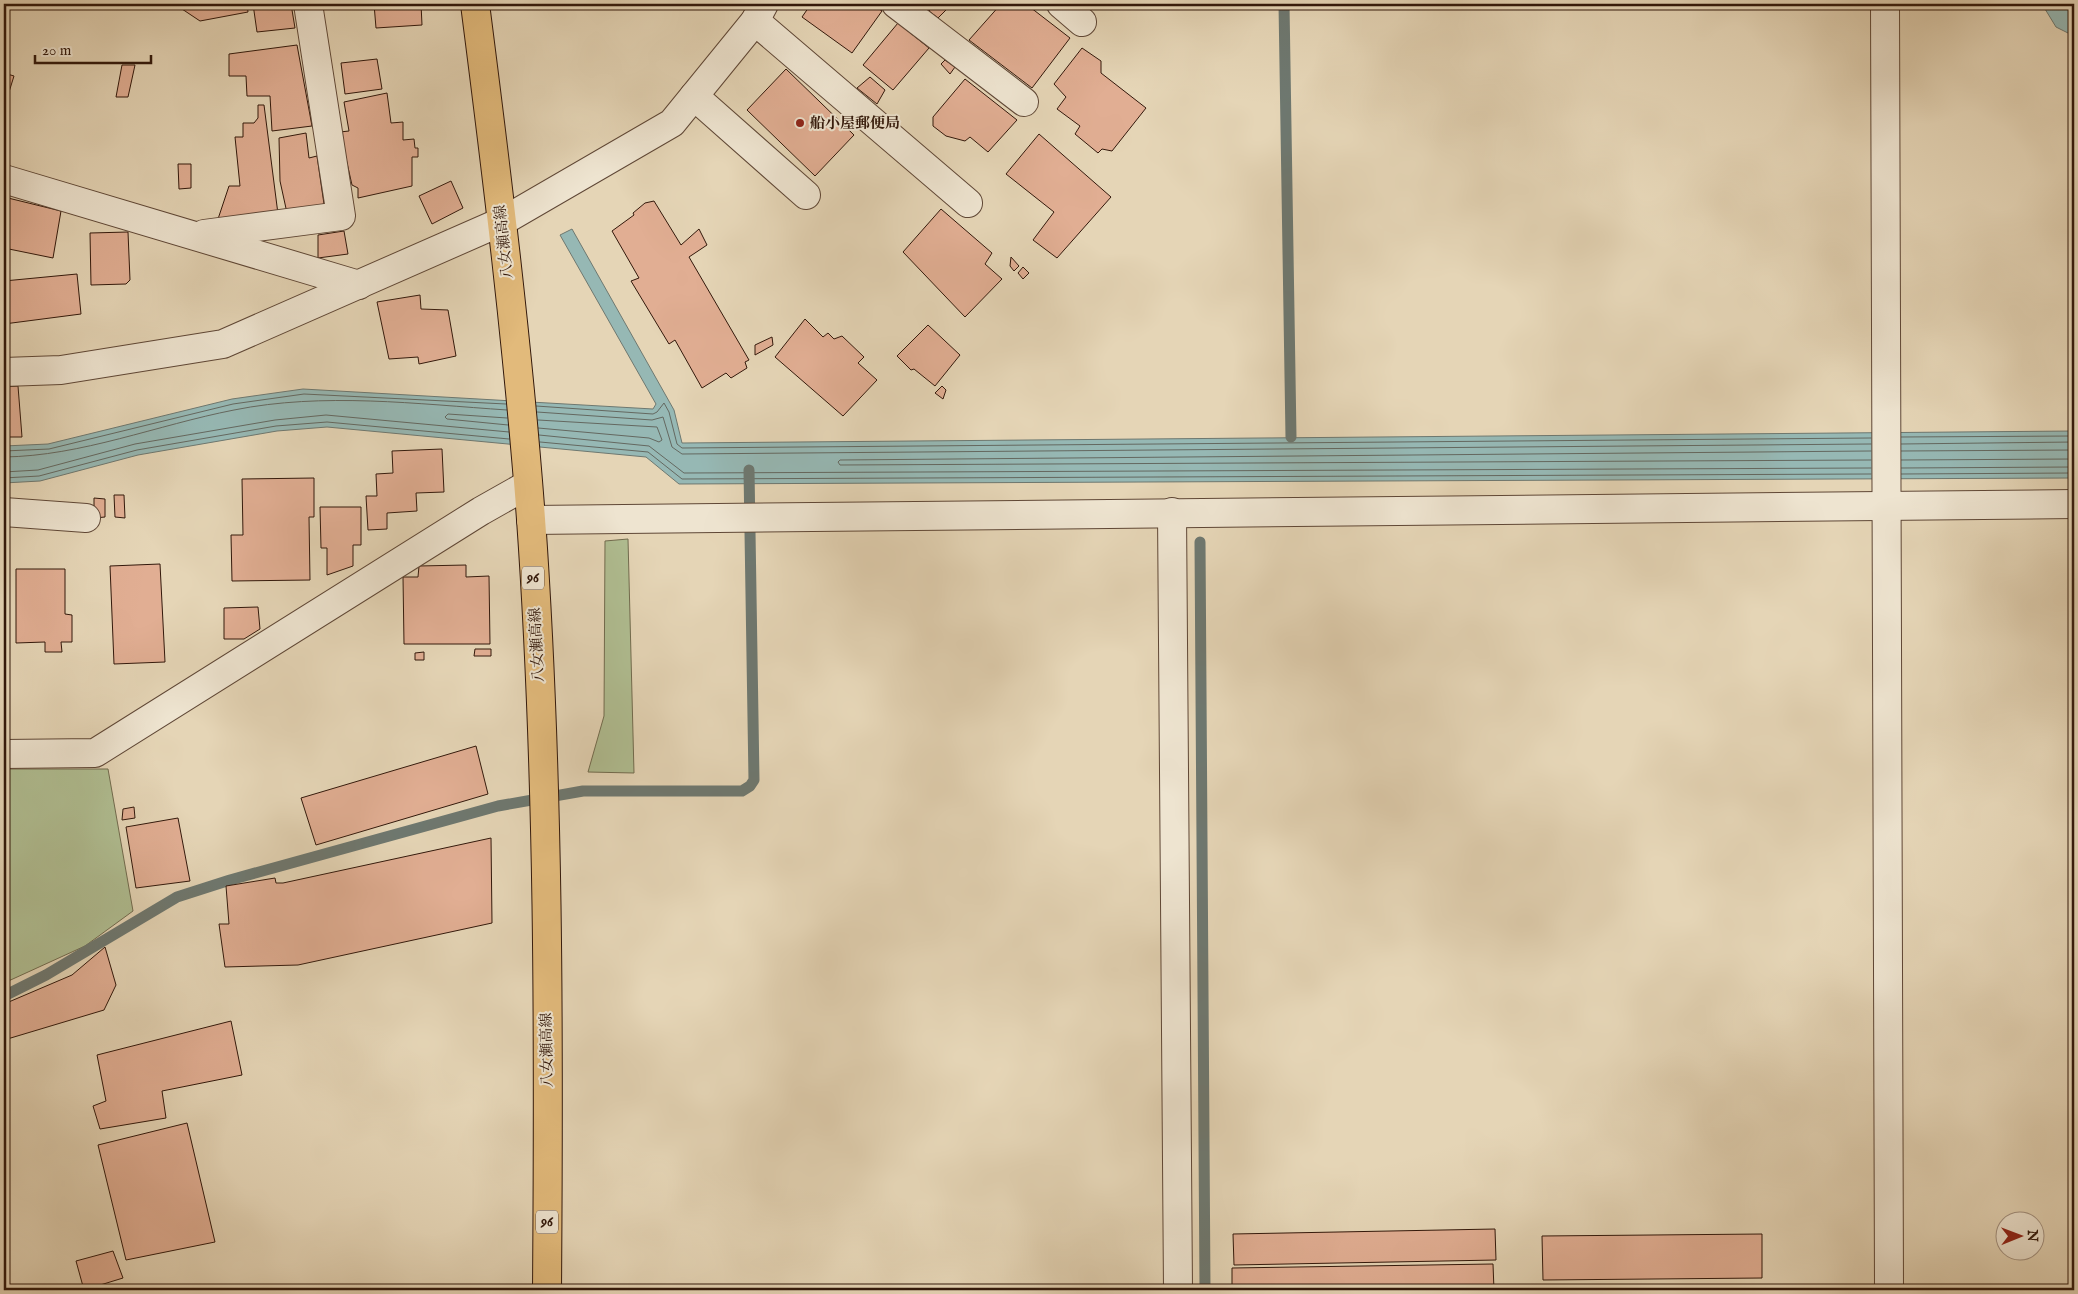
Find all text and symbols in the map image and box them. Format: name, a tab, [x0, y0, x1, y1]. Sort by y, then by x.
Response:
scale bar	[35, 32, 151, 64]
text: 20 m	[42, 41, 72, 60]
place label: 船小屋郵便局	[810, 114, 900, 133]
marker: 船小屋郵便局	[794, 117, 806, 129]
street label: 八女瀬高線	[491, 204, 517, 280]
road number: 96	[522, 566, 544, 590]
street label: 八女瀬高線	[526, 607, 548, 683]
street label: 八女瀬高線	[537, 1012, 557, 1088]
road number: 96	[536, 1210, 558, 1234]
north arrow	[1996, 1212, 2046, 1262]
text: N	[2023, 1229, 2041, 1242]

